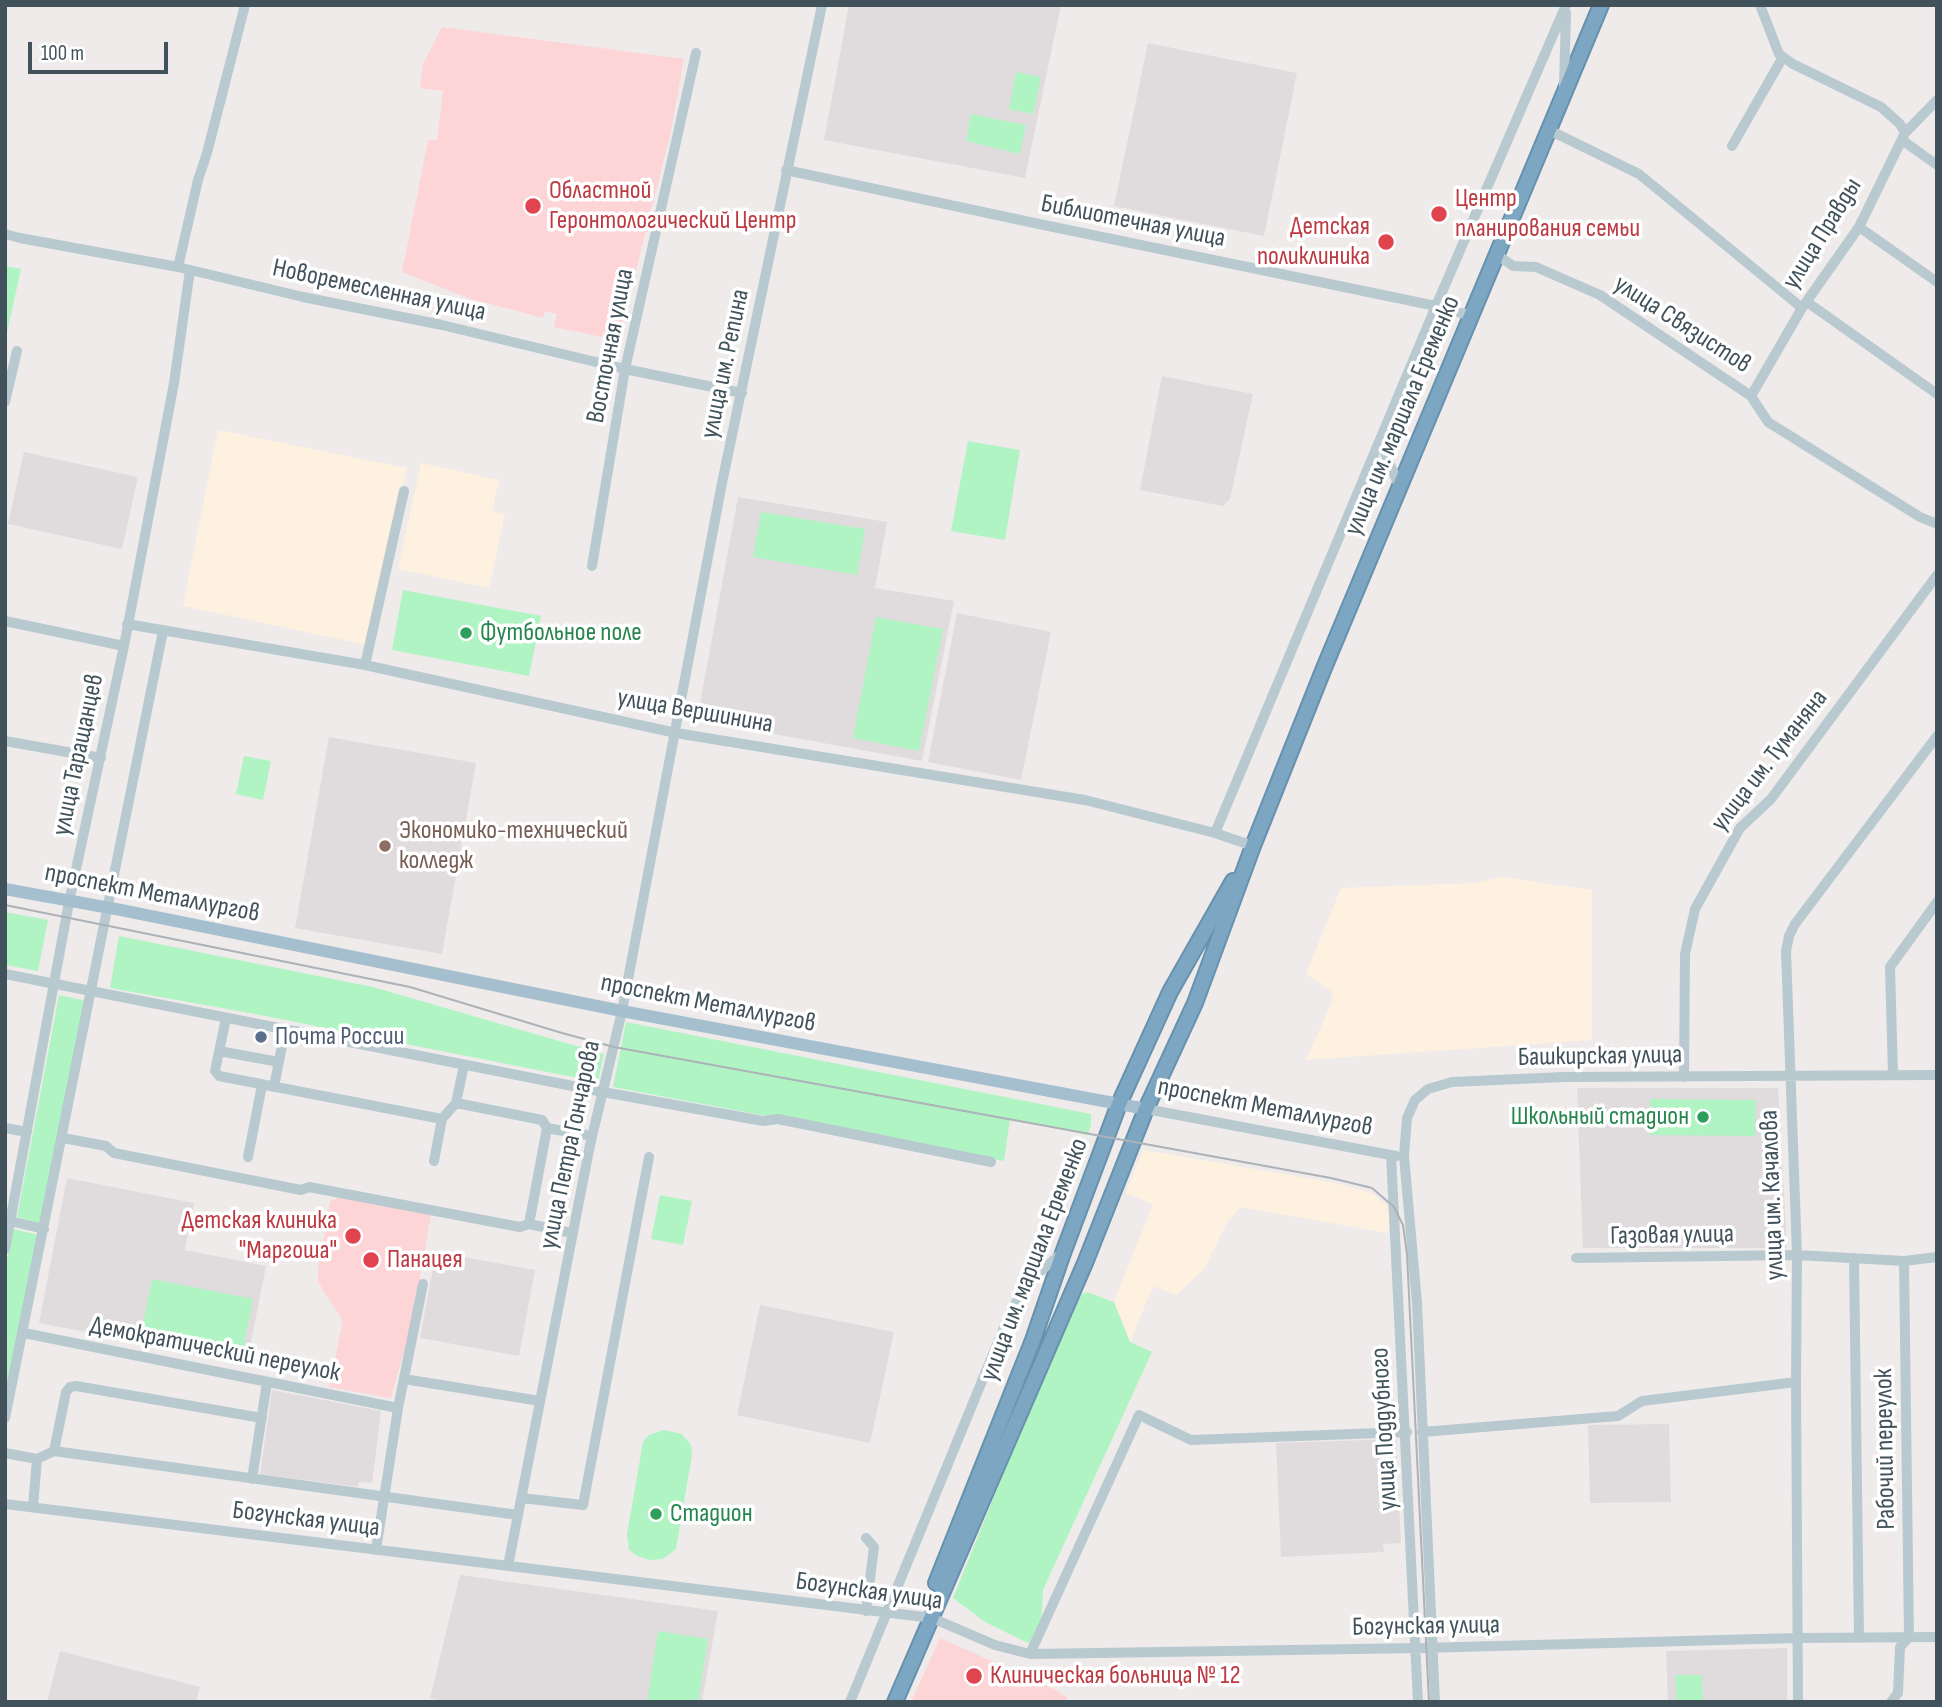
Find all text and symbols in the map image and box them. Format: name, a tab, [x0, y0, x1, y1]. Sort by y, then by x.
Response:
scale bar	[32, 28, 172, 72]
text: 100 m	[41, 41, 84, 66]
street label: улица Правды	[1777, 173, 1869, 295]
place label: Областной Геронтологический Центр	[549, 175, 796, 236]
place label: Центр планирования семьи	[1455, 183, 1640, 244]
street label: Библиотечная улица	[1038, 189, 1228, 255]
marker: Областной Геронтологический Центр	[523, 196, 543, 216]
marker: Центр планирования семьи	[1429, 204, 1449, 224]
place label: Детская поликлиника	[1257, 211, 1370, 272]
marker: Детская поликлиника	[1376, 232, 1396, 252]
street label: Новоремесленная улица	[270, 253, 488, 329]
street label: Восточная улица	[581, 266, 641, 426]
street label: улица Связистов	[1608, 269, 1756, 381]
street label: улица им. Репина	[695, 287, 757, 441]
street label: улица им. маршала Еременко	[1338, 291, 1468, 541]
place label: Футбольное поле	[480, 617, 642, 649]
marker: Футбольное поле	[458, 625, 474, 641]
street label: улица Таращанцев	[47, 671, 111, 839]
street label: улица Вершинина	[615, 683, 775, 741]
street label: улица им. Туманяна	[1705, 684, 1835, 838]
place label: Экономико-технический колледж	[399, 815, 628, 876]
marker: Экономико-технический колледж	[377, 838, 393, 854]
street label: проспект Металлургов	[42, 858, 262, 930]
street label: проспект Металлургов	[598, 968, 818, 1040]
place label: Почта России	[275, 1021, 404, 1053]
marker: Почта России	[253, 1029, 269, 1045]
street label: улица Петра Гончарова	[534, 1038, 608, 1252]
street label: Башкирская улица	[1518, 1040, 1682, 1074]
street label: проспект Металлургов	[1155, 1072, 1375, 1144]
place label: Школьный стадион	[1511, 1101, 1689, 1133]
marker: Школьный стадион	[1695, 1109, 1711, 1125]
street label: улица им. Качалова	[1754, 1109, 1792, 1281]
street label: улица им. маршала Еременко	[974, 1134, 1096, 1386]
place label: Детская клиника "Маргоша"	[182, 1205, 337, 1266]
street label: Газовая улица	[1610, 1219, 1734, 1253]
marker: Детская клиника "Маргоша"	[343, 1226, 363, 1246]
place label: Панацея	[387, 1244, 463, 1276]
marker: Панацея	[361, 1250, 381, 1270]
street label: Демократический переулок	[87, 1310, 343, 1390]
street label: улица Поддубного	[1365, 1347, 1405, 1511]
street label: Рабочий переулок	[1869, 1368, 1903, 1530]
street label: Богунская улица	[231, 1496, 381, 1544]
place label: Стадион	[670, 1498, 752, 1530]
marker: Стадион	[648, 1506, 664, 1522]
street label: Богунская улица	[794, 1566, 944, 1618]
street label: Богунская улица	[1352, 1610, 1500, 1644]
place label: Клиническая больница № 12	[990, 1660, 1240, 1692]
marker: Клиническая больница № 12	[964, 1666, 984, 1686]

